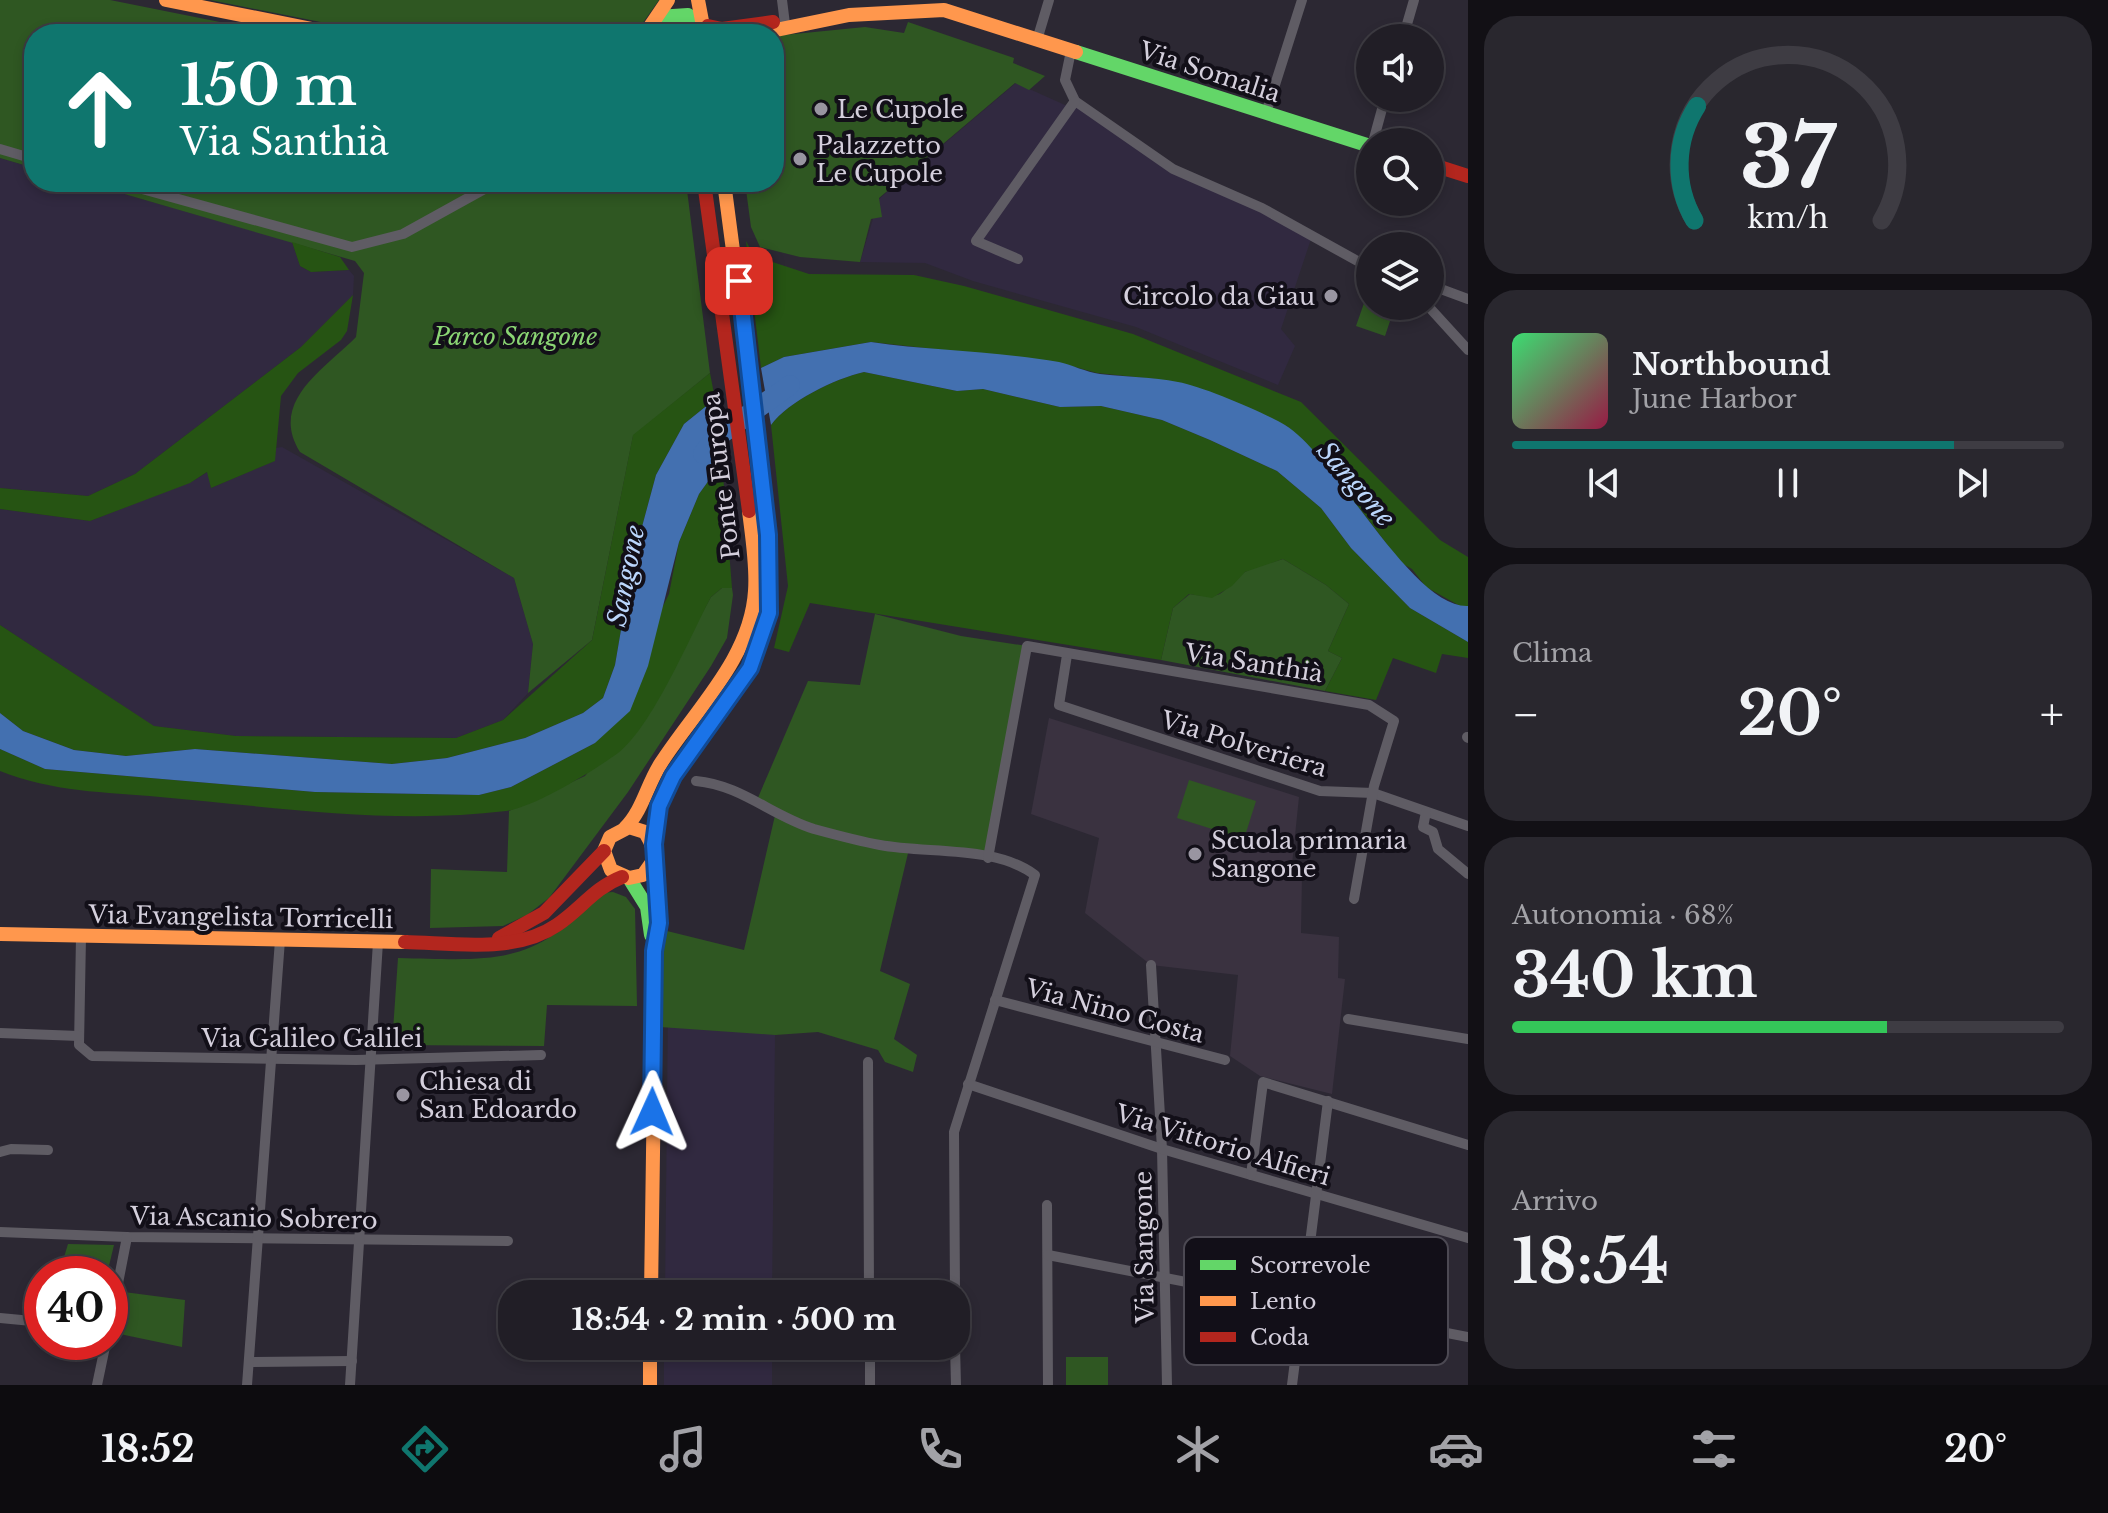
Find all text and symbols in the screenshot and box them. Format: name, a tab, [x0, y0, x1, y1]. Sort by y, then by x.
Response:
map controls	[1356, 24, 1444, 320]
button: sound	[1356, 24, 1444, 112]
street label: Via Somalia	[1135, 35, 1285, 109]
text: 150 m	[180, 51, 357, 120]
icon: ahead	[48, 56, 152, 160]
place label: Le Cupole	[837, 95, 964, 124]
marker: Le Cupole	[812, 100, 830, 118]
text: 37	[1740, 105, 1837, 208]
text: Via Santhià	[180, 120, 389, 165]
button: search	[1356, 128, 1444, 216]
place label: Palazzetto Le Cupole	[816, 131, 943, 188]
marker: Palazzetto Le Cupole	[791, 150, 809, 168]
text: km/h	[1747, 200, 1829, 236]
button: layers	[1356, 232, 1444, 320]
pin	[705, 247, 773, 315]
icon: arrive	[717, 259, 761, 303]
place label: Circolo da Giau	[1123, 282, 1315, 311]
marker: Circolo da Giau	[1322, 287, 1340, 305]
park label: Parco Sangone	[432, 322, 597, 351]
text: Northbound	[1632, 346, 1831, 383]
text: June Harbor	[1632, 383, 1797, 415]
street label: Ponte Europa	[696, 390, 746, 561]
water label: Sangone	[1310, 435, 1402, 533]
icon: previous	[1582, 461, 1626, 505]
icon: pause	[1766, 461, 1810, 505]
icon: next	[1950, 461, 1994, 505]
water label: Sangone	[601, 522, 652, 629]
text: Clima	[1512, 637, 1592, 669]
street label: Via Santhià	[1182, 638, 1326, 688]
text: 20°	[1738, 677, 1842, 751]
text: −	[1512, 687, 1540, 742]
text: +	[2040, 687, 2064, 742]
street label: Via Polveriera	[1157, 705, 1331, 783]
place label: Scuola primaria Sangone	[1211, 826, 1407, 883]
marker: Scuola primaria Sangone	[1186, 845, 1204, 863]
text: Autonomia · 68%	[1512, 899, 1734, 931]
street label: Via Evangelista Torricelli	[87, 900, 394, 934]
text: 340 km	[1512, 939, 1758, 1013]
street label: Via Nino Costa	[1022, 973, 1208, 1049]
street label: Via Galileo Galilei	[201, 1024, 422, 1053]
place label: Chiesa di San Edoardo	[419, 1067, 577, 1124]
position arrow	[610, 1070, 694, 1154]
marker: Chiesa di San Edoardo	[394, 1086, 412, 1104]
street label: Via Vittorio Alfieri	[1111, 1098, 1334, 1191]
street label: Via Sangone	[1128, 1171, 1160, 1324]
text: Arrivo	[1512, 1185, 1598, 1217]
street label: Via Ascanio Sobrero	[129, 1201, 378, 1235]
text: 18:54	[1512, 1225, 1669, 1299]
legend	[1184, 1237, 1448, 1365]
text: Scorrevole	[1250, 1252, 1371, 1279]
speed limit sign: 40	[24, 1256, 128, 1360]
text: Lento	[1250, 1288, 1316, 1315]
text: 18:54 · 2 min · 500 m	[572, 1301, 896, 1338]
text: Coda	[1250, 1324, 1310, 1351]
icon: directions	[397, 1421, 453, 1477]
icon: music	[655, 1421, 711, 1477]
icon: phone	[912, 1421, 968, 1477]
icon: climate	[1170, 1421, 1226, 1477]
icon: car	[1428, 1421, 1484, 1477]
icon: filters	[1686, 1421, 1742, 1477]
text: 18:52	[101, 1427, 195, 1472]
text: 20°	[1944, 1427, 2007, 1472]

